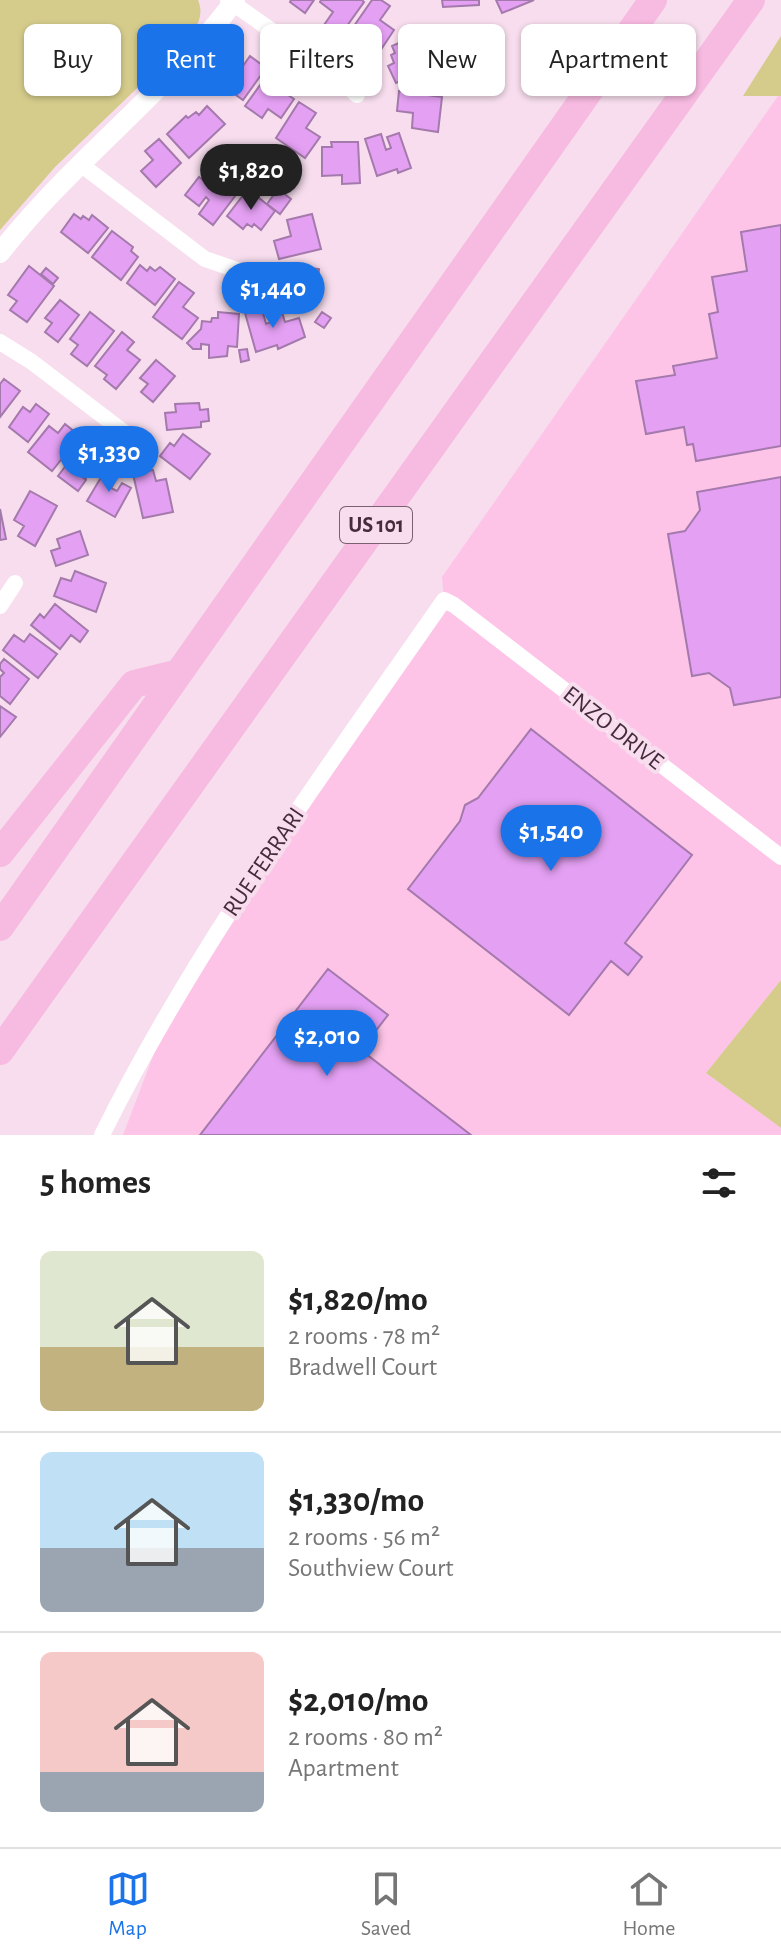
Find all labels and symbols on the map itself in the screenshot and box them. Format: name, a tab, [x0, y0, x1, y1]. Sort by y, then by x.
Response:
pin: $1,820	[186, 144, 316, 212]
pin: $1,440	[208, 262, 338, 330]
pin: $1,330	[44, 426, 174, 494]
road number: US 101	[340, 507, 412, 543]
street label: ENZO DRIVE	[558, 682, 668, 775]
street label: RUE FERRARI	[219, 803, 309, 921]
pin: $1,540	[486, 805, 616, 873]
pin: $2,010	[262, 1010, 392, 1078]

